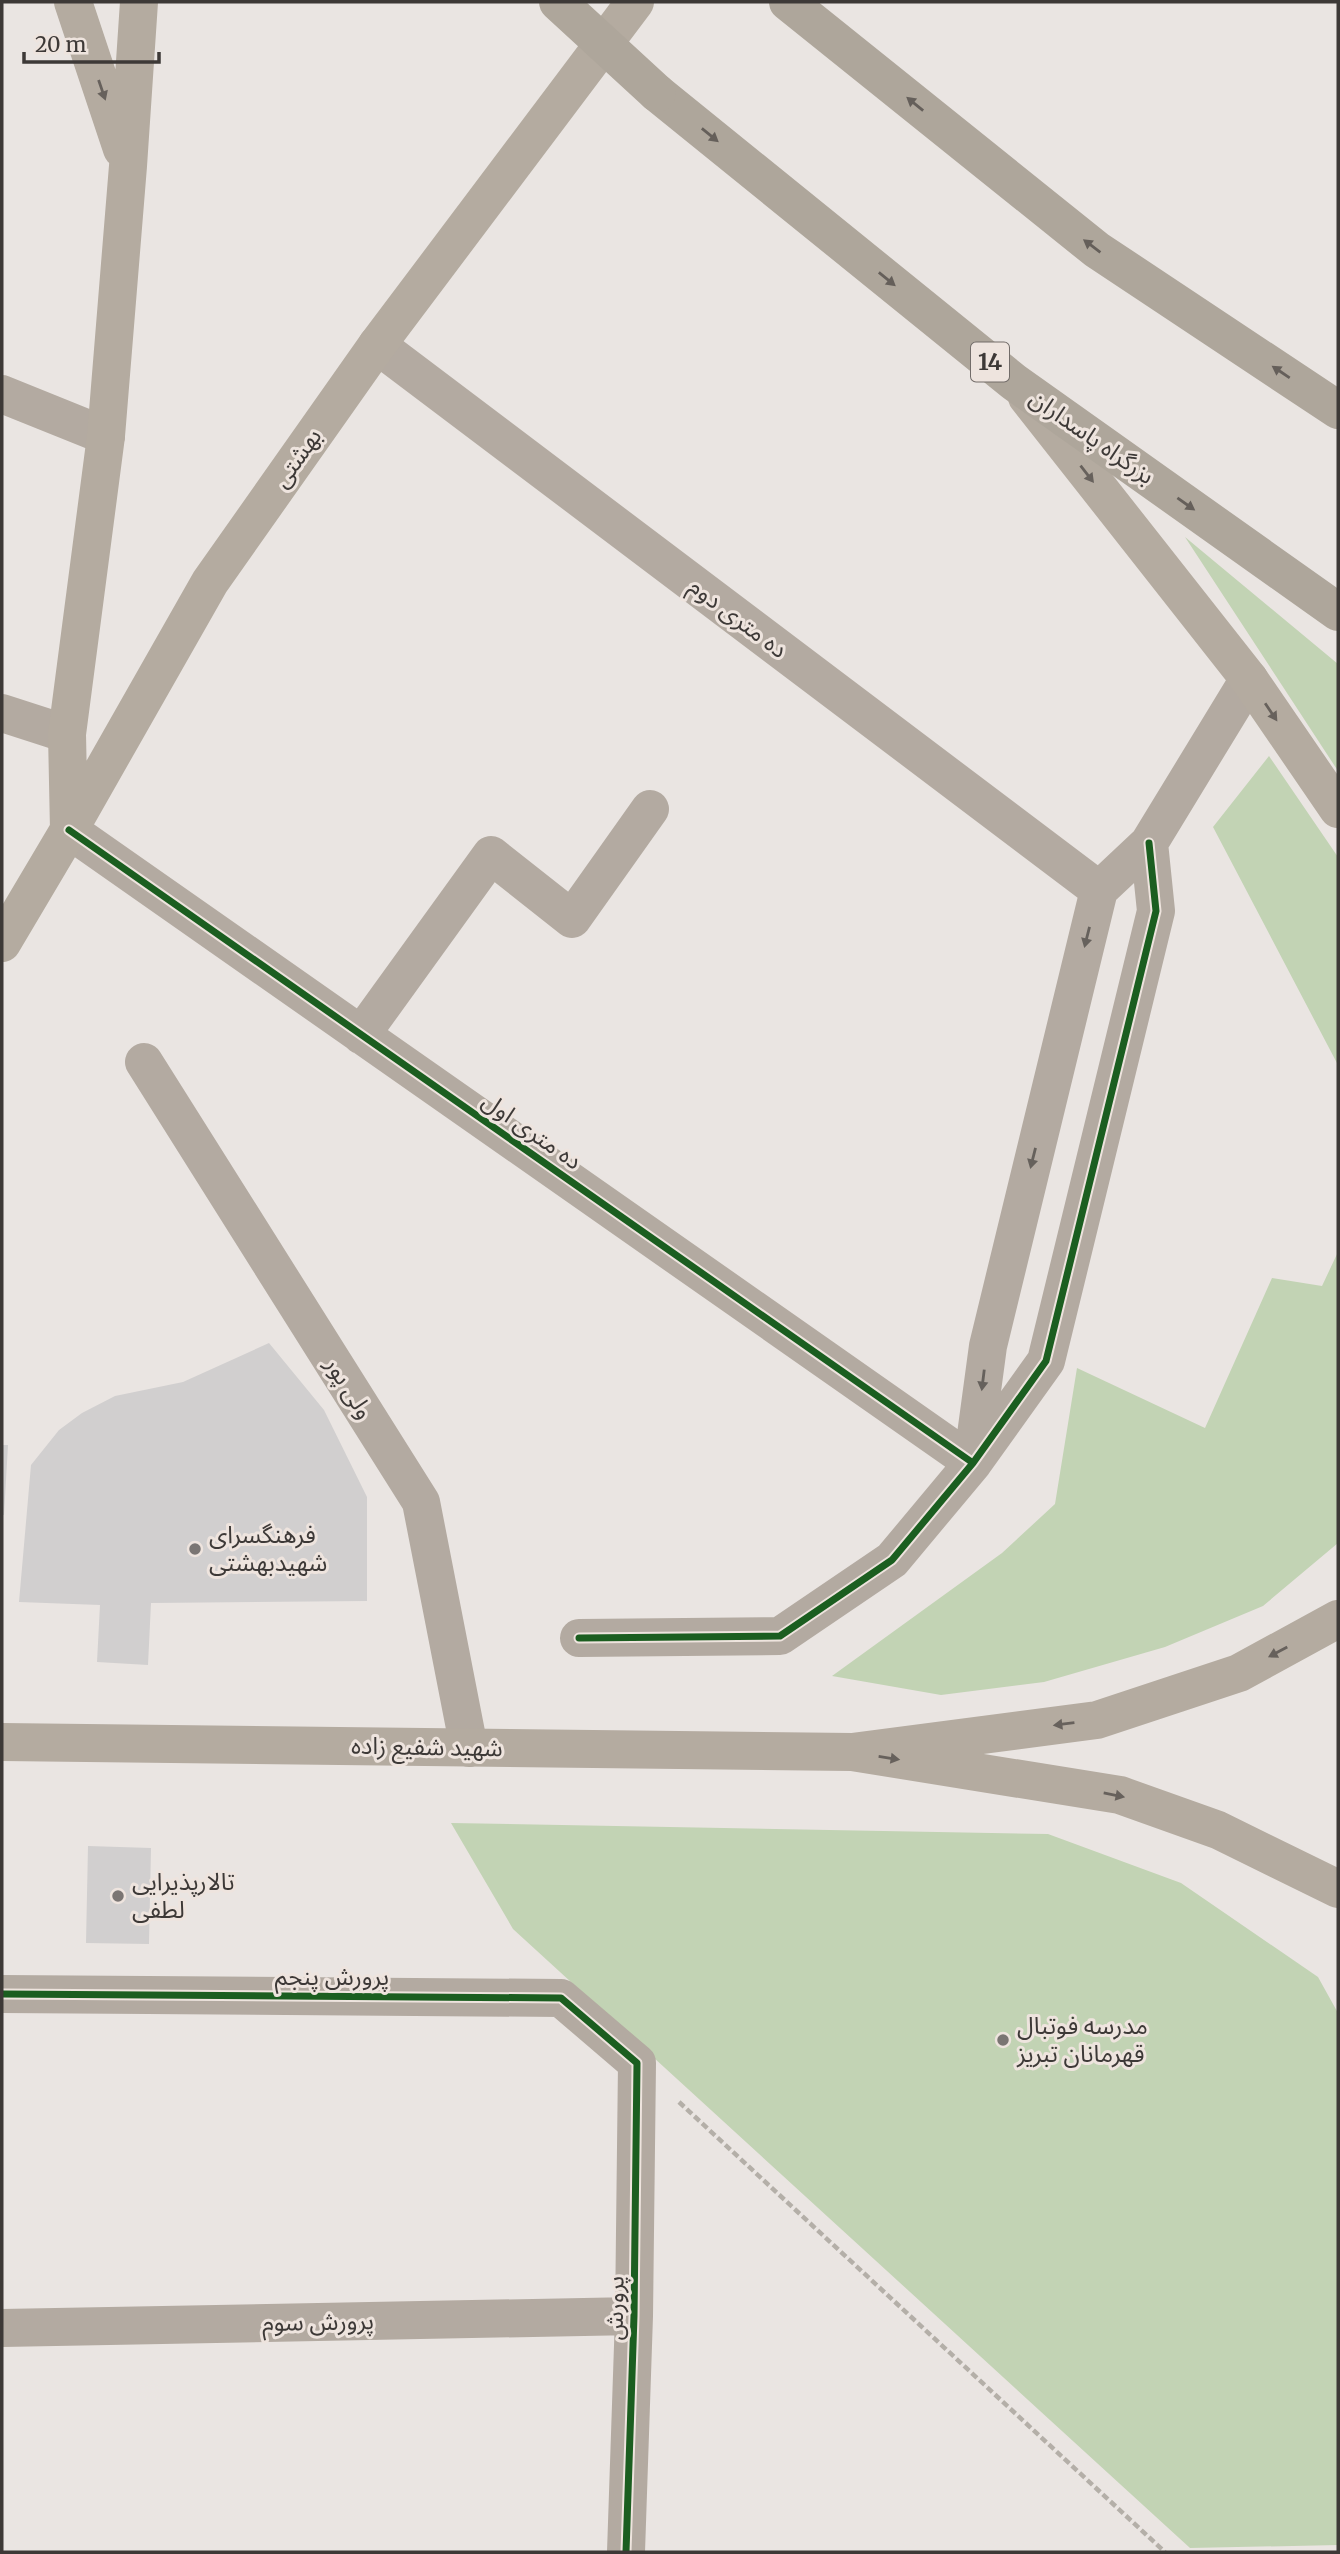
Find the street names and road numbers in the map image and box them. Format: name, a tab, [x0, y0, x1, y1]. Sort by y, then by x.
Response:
road number: 14	[971, 342, 1009, 382]
street label: بزرگراه پاسداران	[1024, 382, 1161, 491]
street label: بهشتی	[265, 422, 328, 493]
street label: ده متری دوم	[681, 570, 794, 667]
street label: ده متری اول	[476, 1085, 588, 1176]
street label: ولی پور	[318, 1350, 380, 1425]
street label: شهید شفیع زاده	[351, 1730, 503, 1765]
street label: پرورش پنجم	[275, 1961, 389, 1994]
street label: پرورش	[598, 2275, 631, 2341]
street label: پرورش سوم	[262, 2305, 374, 2341]

